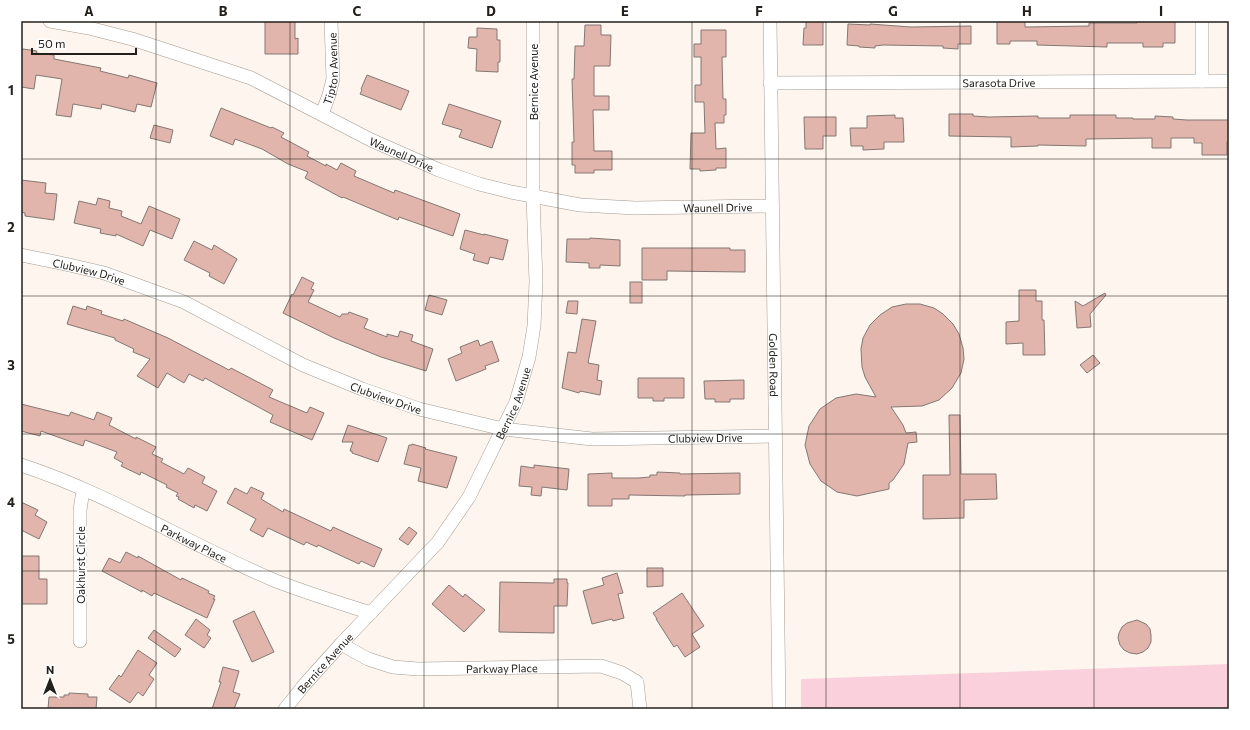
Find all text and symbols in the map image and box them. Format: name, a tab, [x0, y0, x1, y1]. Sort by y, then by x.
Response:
text: A	[84, 3, 94, 19]
text: B	[219, 3, 228, 19]
text: C	[353, 3, 362, 19]
text: D	[486, 3, 496, 19]
text: E	[621, 3, 629, 19]
text: F	[755, 3, 763, 19]
text: G	[888, 3, 898, 19]
text: H	[1022, 3, 1032, 19]
text: I	[1159, 3, 1163, 19]
scale bar	[32, 30, 136, 56]
street label: Tipton Avenue	[320, 32, 340, 106]
text: 50 m	[38, 36, 66, 50]
street label: Bernice Avenue	[527, 44, 540, 120]
street label: Sarasota Drive	[963, 75, 1036, 89]
text: 1	[8, 82, 14, 98]
street label: Waunell Drive	[368, 134, 436, 174]
street label: Waunell Drive	[683, 200, 752, 214]
text: 2	[7, 219, 15, 235]
street label: Clubview Drive	[52, 255, 127, 287]
street label: Golden Road	[768, 333, 781, 397]
text: 3	[7, 357, 15, 373]
street label: Bernice Avenue	[492, 365, 532, 441]
street label: Clubview Drive	[349, 379, 424, 416]
street label: Clubview Drive	[668, 430, 743, 444]
text: 4	[7, 494, 15, 510]
street label: Parkway Place	[159, 521, 229, 565]
street label: Oakhurst Circle	[74, 526, 87, 604]
street label: Bernice Avenue	[294, 630, 355, 695]
text: 5	[7, 631, 15, 647]
north arrow	[30, 660, 70, 700]
street label: Parkway Place	[466, 661, 538, 675]
text: N	[46, 663, 54, 676]

